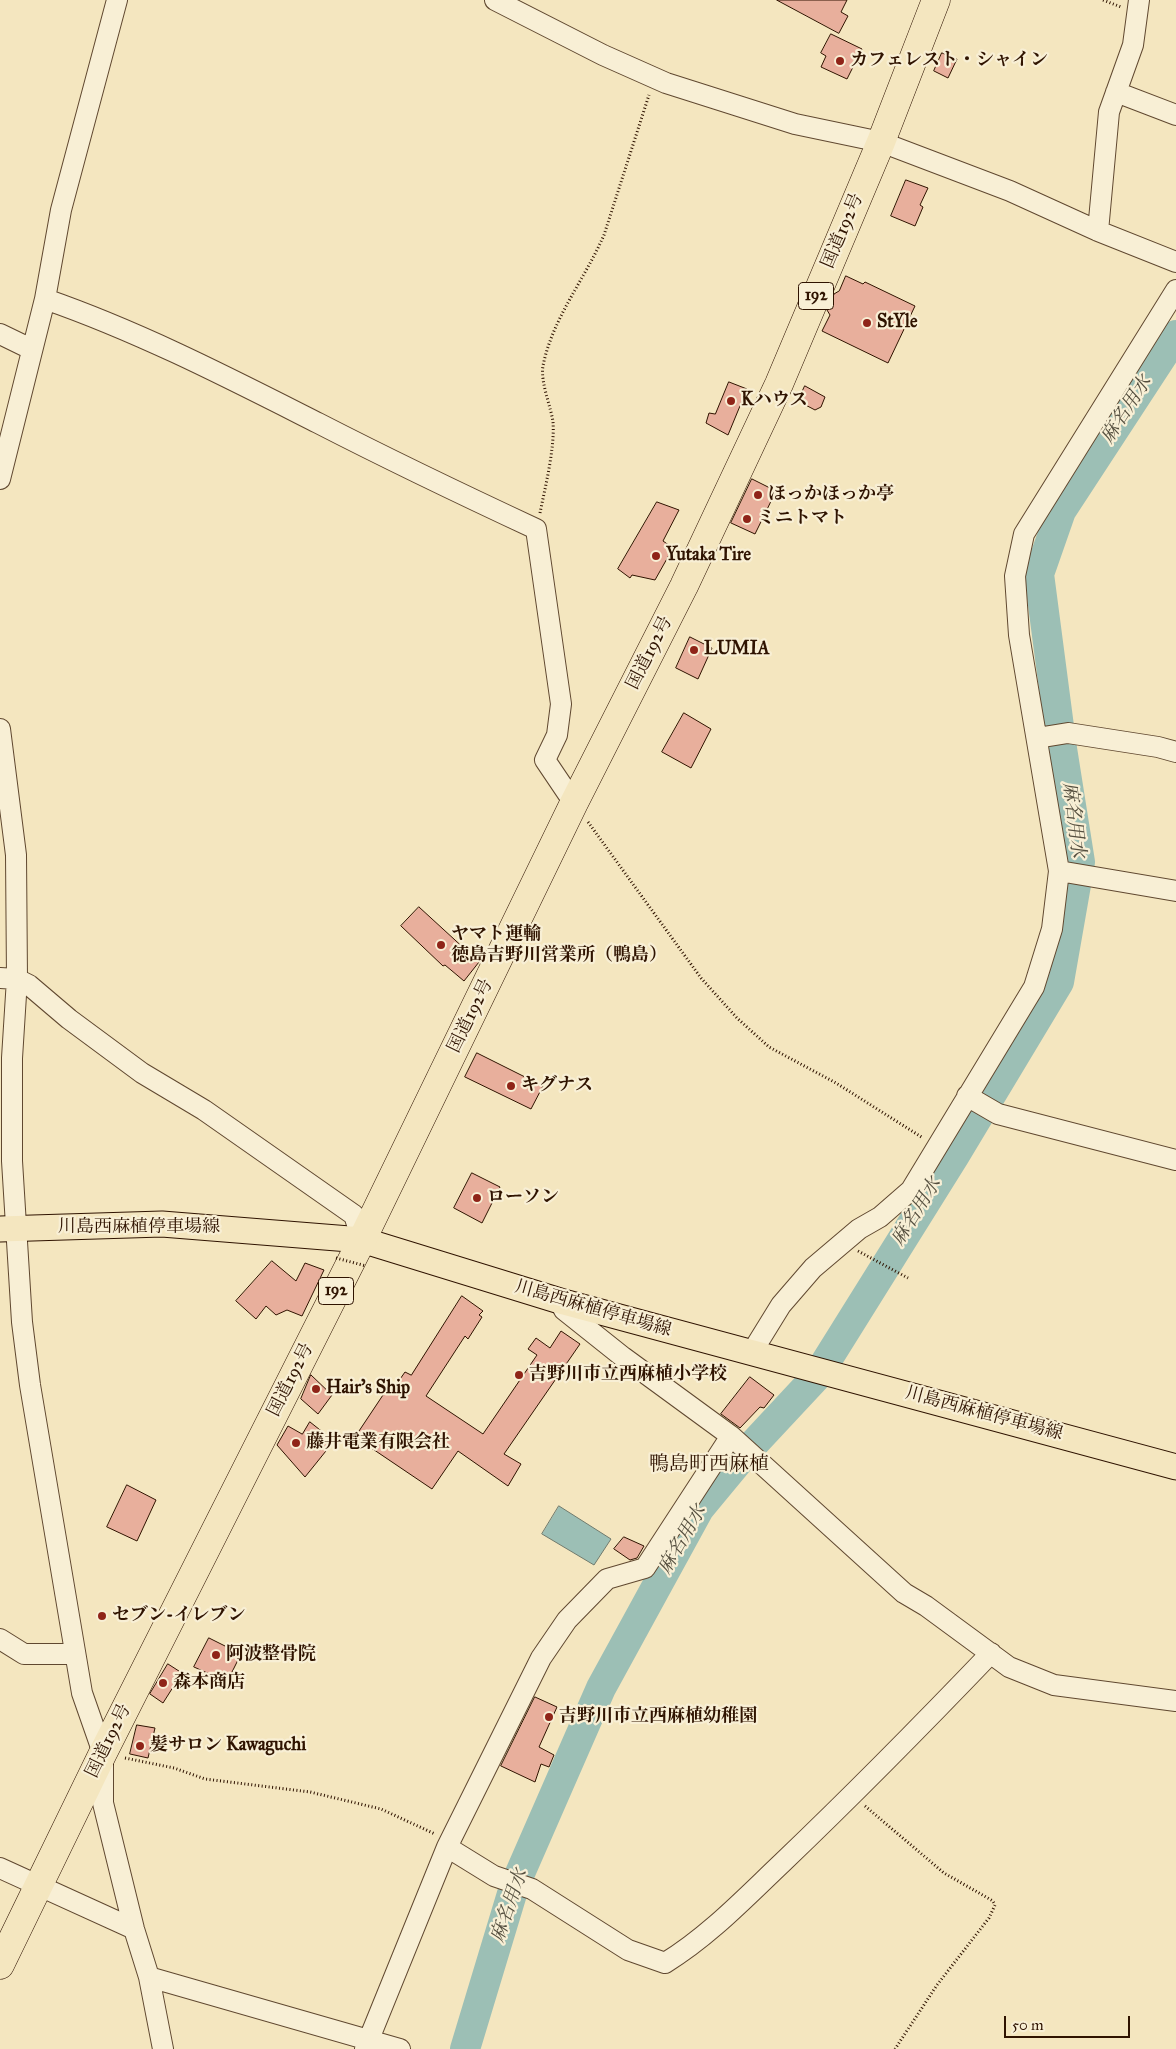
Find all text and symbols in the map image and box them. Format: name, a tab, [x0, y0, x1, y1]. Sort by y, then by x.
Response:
place label: カフェレスト・シャイン	[850, 50, 1048, 72]
marker: カフェレスト・シャイン	[834, 55, 846, 67]
street label: 国道192号	[818, 190, 868, 272]
road number: 192	[798, 282, 834, 310]
place label: StYle	[877, 312, 917, 334]
marker: StYle	[861, 317, 873, 329]
water label: 麻名用水	[1097, 372, 1157, 448]
place label: Kハウス	[741, 390, 808, 412]
marker: Kハウス	[725, 395, 737, 407]
place label: ほっかほっか亭	[768, 484, 894, 506]
marker: ほっかほっか亭	[752, 489, 764, 501]
place label: ミニトマト	[757, 508, 847, 530]
marker: ミニトマト	[741, 513, 753, 525]
place label: Yutaka Tire	[666, 545, 751, 567]
marker: Yutaka Tire	[650, 550, 662, 562]
street label: 国道192号	[622, 613, 678, 693]
place label: LUMIA	[704, 639, 770, 661]
marker: LUMIA	[688, 644, 700, 656]
water label: 麻名用水	[1057, 781, 1089, 859]
place label: ヤマト運輸 徳島吉野川営業所（鴨島）	[451, 924, 667, 966]
marker: ヤマト運輸 徳島吉野川営業所（鴨島）	[435, 939, 447, 951]
street label: 国道192号	[444, 976, 498, 1056]
place label: キグナス	[521, 1075, 593, 1097]
marker: キグナス	[505, 1080, 517, 1092]
water label: 麻名用水	[887, 1174, 947, 1250]
place label: ローソン	[487, 1187, 559, 1209]
marker: ローソン	[471, 1192, 483, 1204]
street label: 川島西麻植停車場線	[58, 1217, 220, 1239]
street label: 川島西麻植停車場線	[512, 1276, 674, 1342]
road number: 192	[318, 1278, 354, 1304]
street label: 国道192号	[263, 1340, 319, 1420]
place label: 吉野川市立西麻植小学校	[529, 1364, 727, 1386]
marker: 吉野川市立西麻植小学校	[513, 1369, 525, 1381]
place label: Hair's Ship	[326, 1378, 410, 1400]
marker: Hair's Ship	[310, 1383, 322, 1395]
street label: 川島西麻植停車場線	[903, 1383, 1065, 1445]
place label: 藤井電業有限会社	[306, 1432, 450, 1454]
marker: 藤井電業有限会社	[290, 1437, 302, 1449]
district label: 鴨島町西麻植	[649, 1453, 769, 1477]
water label: 麻名用水	[654, 1501, 712, 1579]
place label: セブン-イレブン	[112, 1605, 245, 1627]
marker: セブン-イレブン	[96, 1610, 108, 1622]
place label: 阿波整骨院	[226, 1644, 316, 1666]
marker: 阿波整骨院	[210, 1649, 222, 1661]
place label: 森本商店	[173, 1672, 245, 1694]
marker: 森本商店	[157, 1677, 169, 1689]
street label: 国道192号	[82, 1701, 136, 1781]
place label: 吉野川市立西麻植幼稚園	[559, 1706, 757, 1728]
marker: 吉野川市立西麻植幼稚園	[543, 1711, 555, 1723]
place label: 髪サロン Kawaguchi	[150, 1735, 306, 1757]
marker: 髪サロン Kawaguchi	[134, 1740, 146, 1752]
water label: 麻名用水	[487, 1866, 533, 1946]
scale bar	[1006, 2006, 1132, 2038]
text: 50 m	[1012, 2016, 1044, 2034]

